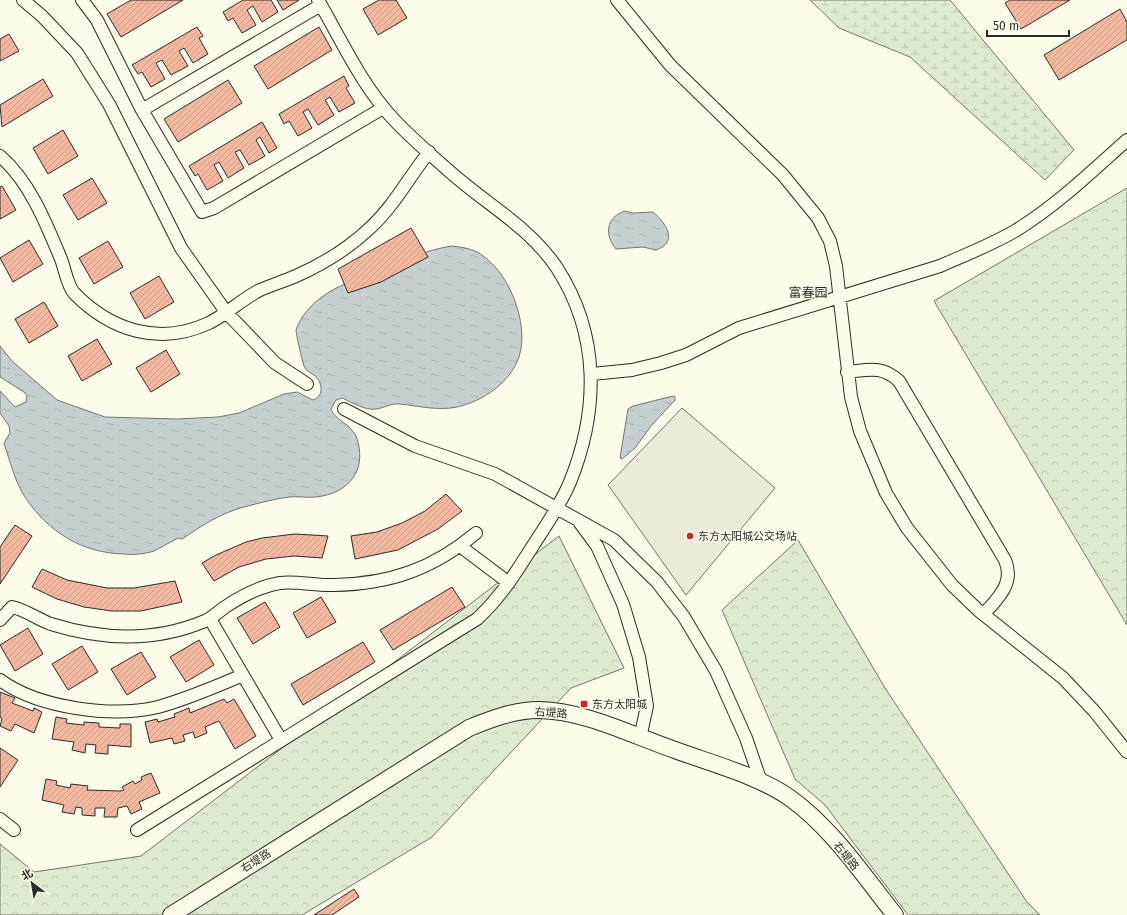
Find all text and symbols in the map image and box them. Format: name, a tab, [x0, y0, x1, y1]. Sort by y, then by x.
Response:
scale bar	[987, 12, 1069, 38]
text: 50 m	[993, 19, 1019, 33]
district label: 富春园	[788, 285, 828, 300]
place label: 东方太阳城公交场站	[698, 530, 797, 543]
marker: 东方太阳城公交场站	[685, 531, 695, 541]
place label: 东方太阳城	[592, 698, 647, 711]
marker: 东方太阳城	[579, 699, 589, 709]
street label: 右堤路	[534, 705, 568, 721]
street label: 右堤路	[831, 839, 861, 873]
street label: 右堤路	[239, 847, 273, 875]
north arrow	[12, 863, 52, 903]
text: 北	[19, 866, 35, 883]

